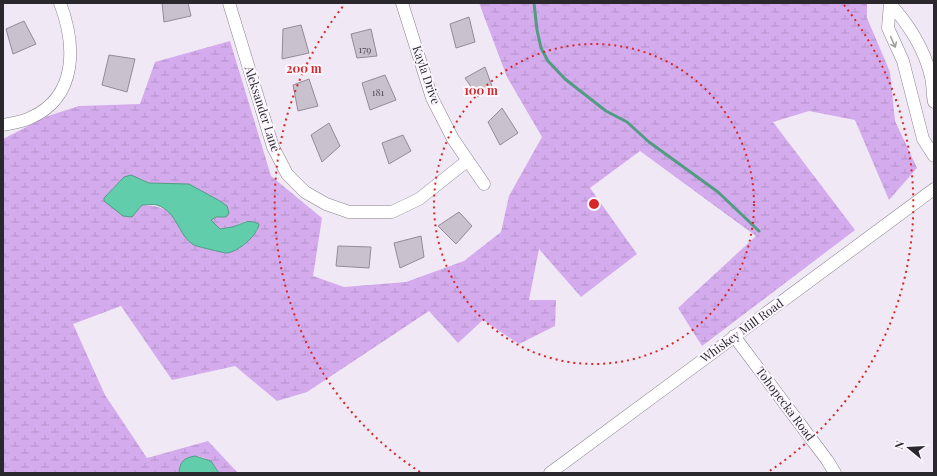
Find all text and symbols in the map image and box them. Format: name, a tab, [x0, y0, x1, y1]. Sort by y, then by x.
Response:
one-way arrow	[890, 35, 898, 47]
house number: 179	[359, 42, 371, 56]
street label: Kayla Drive	[409, 43, 444, 106]
text: 200 m	[286, 60, 322, 76]
street label: Aleksander Lane	[241, 63, 284, 154]
text: 100 m	[464, 82, 498, 98]
house number: 181	[372, 85, 385, 99]
centre of rings	[587, 197, 601, 211]
street label: Whiskey Mill Road	[696, 295, 786, 366]
street label: Tohopecka Road	[753, 363, 819, 444]
north arrow	[889, 428, 929, 468]
text: N	[891, 439, 907, 451]

